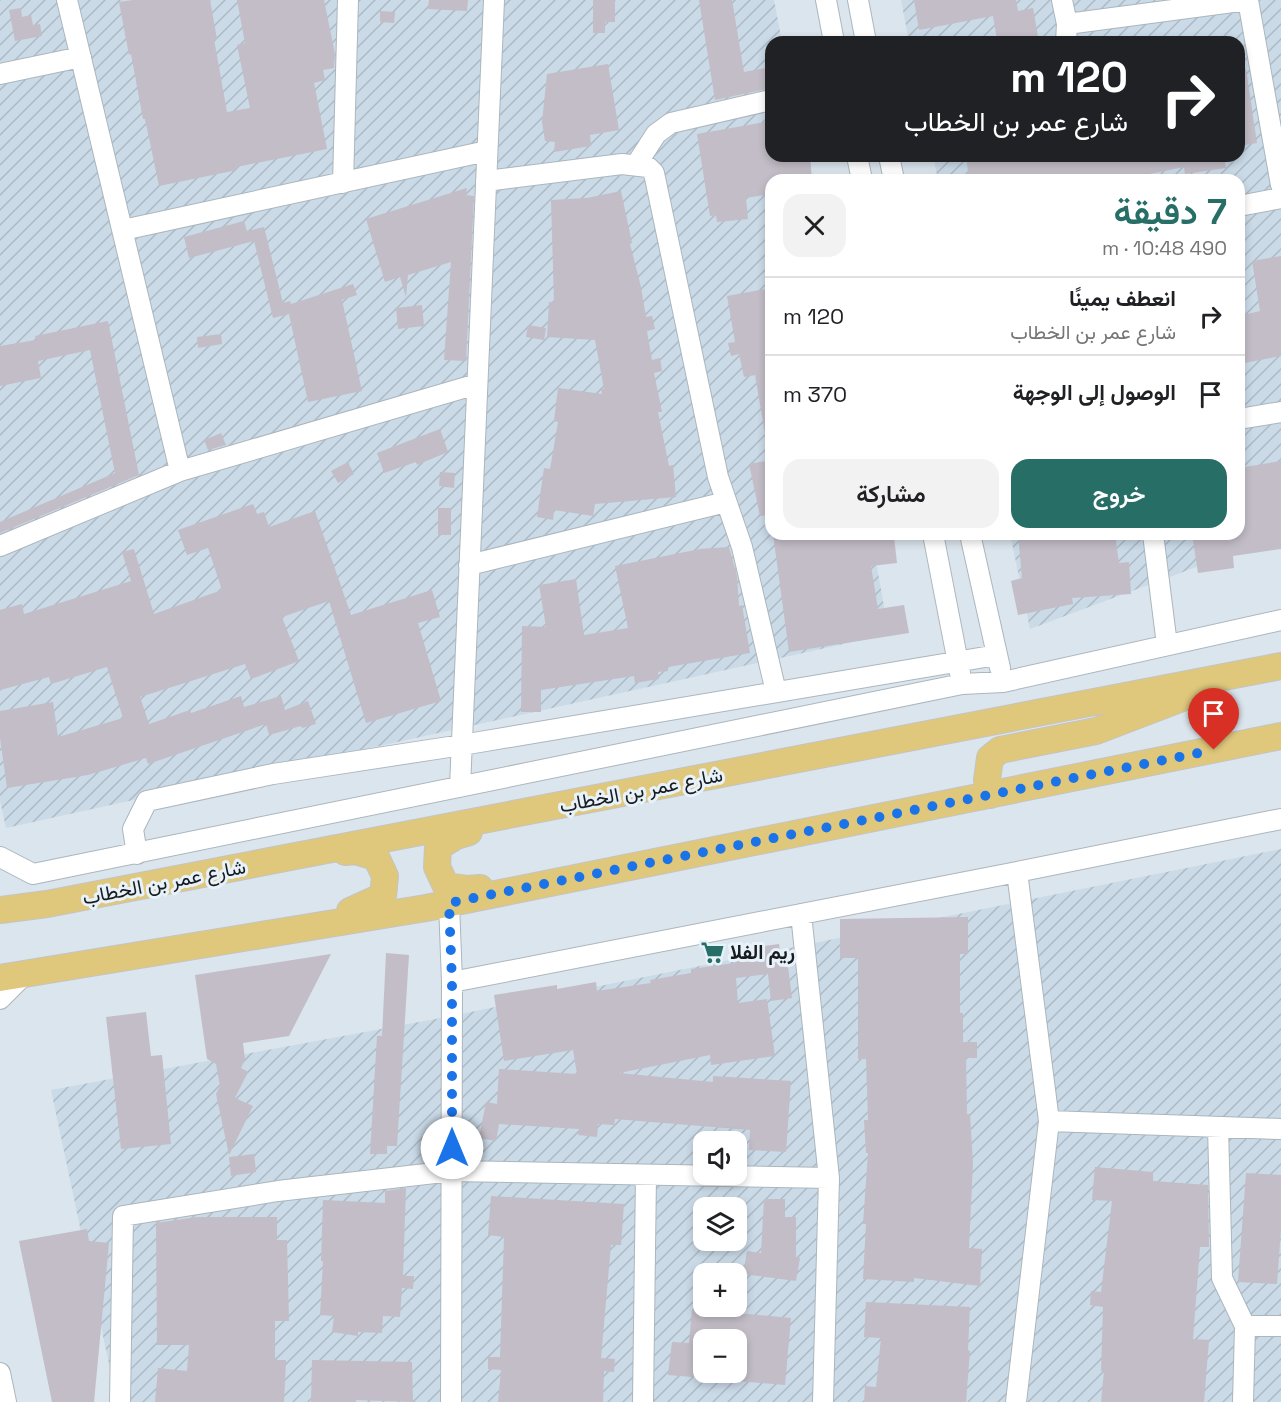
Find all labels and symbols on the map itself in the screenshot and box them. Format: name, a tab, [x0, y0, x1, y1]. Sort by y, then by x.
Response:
pin	[1188, 688, 1239, 750]
street label: شارع عمر بن الخطاب	[557, 761, 725, 820]
street label: شارع عمر بن الخطاب	[80, 853, 248, 912]
supermarket icon: ريم الفلا	[699, 939, 725, 965]
place label: ريم الفلا	[730, 939, 795, 965]
position arrow	[420, 1116, 484, 1180]

